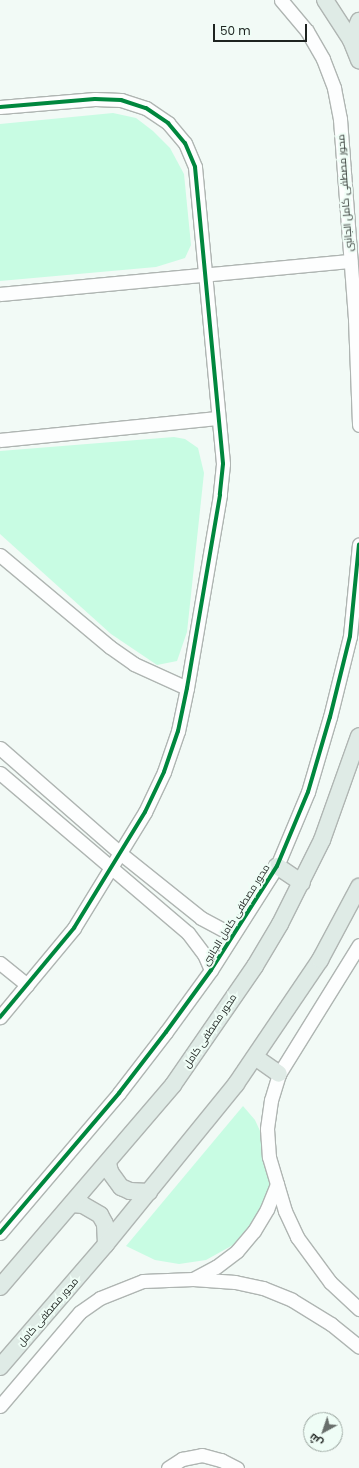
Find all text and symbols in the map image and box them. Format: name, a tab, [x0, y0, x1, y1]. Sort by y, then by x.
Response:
scale bar	[215, 16, 309, 42]
text: 50 m	[220, 22, 251, 39]
street label: محور مصطفى كامل الجانبى	[335, 134, 355, 252]
street label: محور مصطفى كامل الجانبى	[200, 862, 272, 968]
street label: محور مصطفى كامل	[181, 992, 239, 1070]
street label: محور مصطفى كامل	[15, 1275, 81, 1349]
north arrow	[303, 1412, 343, 1452]
text: ش	[305, 1430, 326, 1451]

